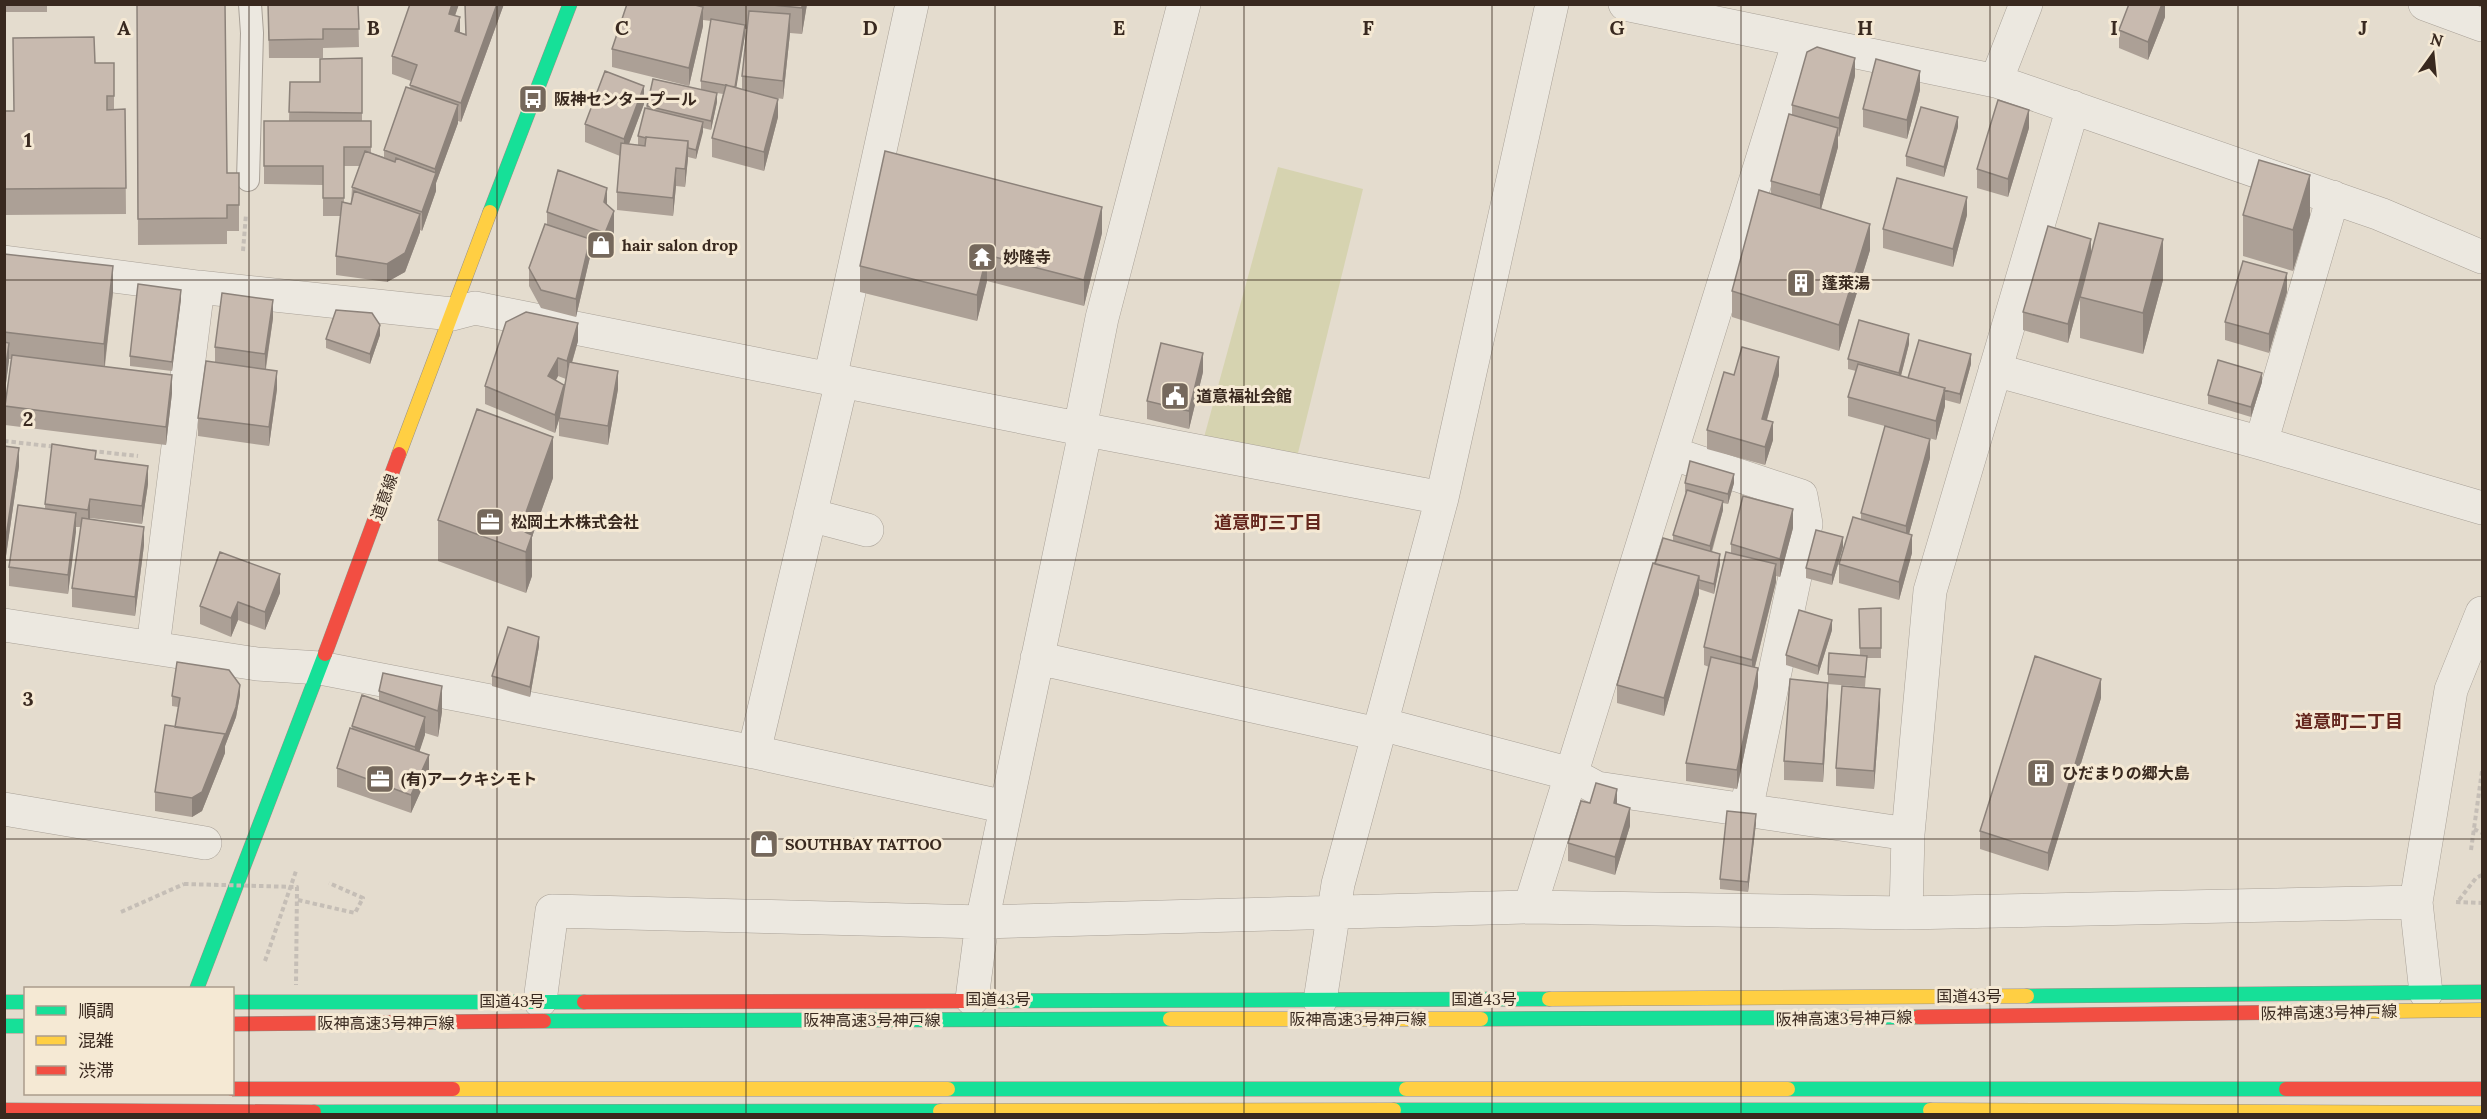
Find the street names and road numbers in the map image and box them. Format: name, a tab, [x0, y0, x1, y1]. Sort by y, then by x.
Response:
street label: 道意線	[366, 471, 402, 523]
street label: 国道43号	[1936, 986, 2002, 1006]
street label: 国道43号	[965, 989, 1031, 1009]
street label: 国道43号	[1451, 989, 1517, 1009]
street label: 国道43号	[479, 991, 545, 1011]
street label: 阪神高速3号神戸線	[2260, 1001, 2398, 1023]
street label: 阪神高速3号神戸線	[1775, 1007, 1913, 1029]
street label: 阪神高速3号神戸線	[1290, 1009, 1426, 1029]
street label: 阪神高速3号神戸線	[804, 1010, 940, 1030]
street label: 阪神高速3号神戸線	[318, 1013, 454, 1033]

